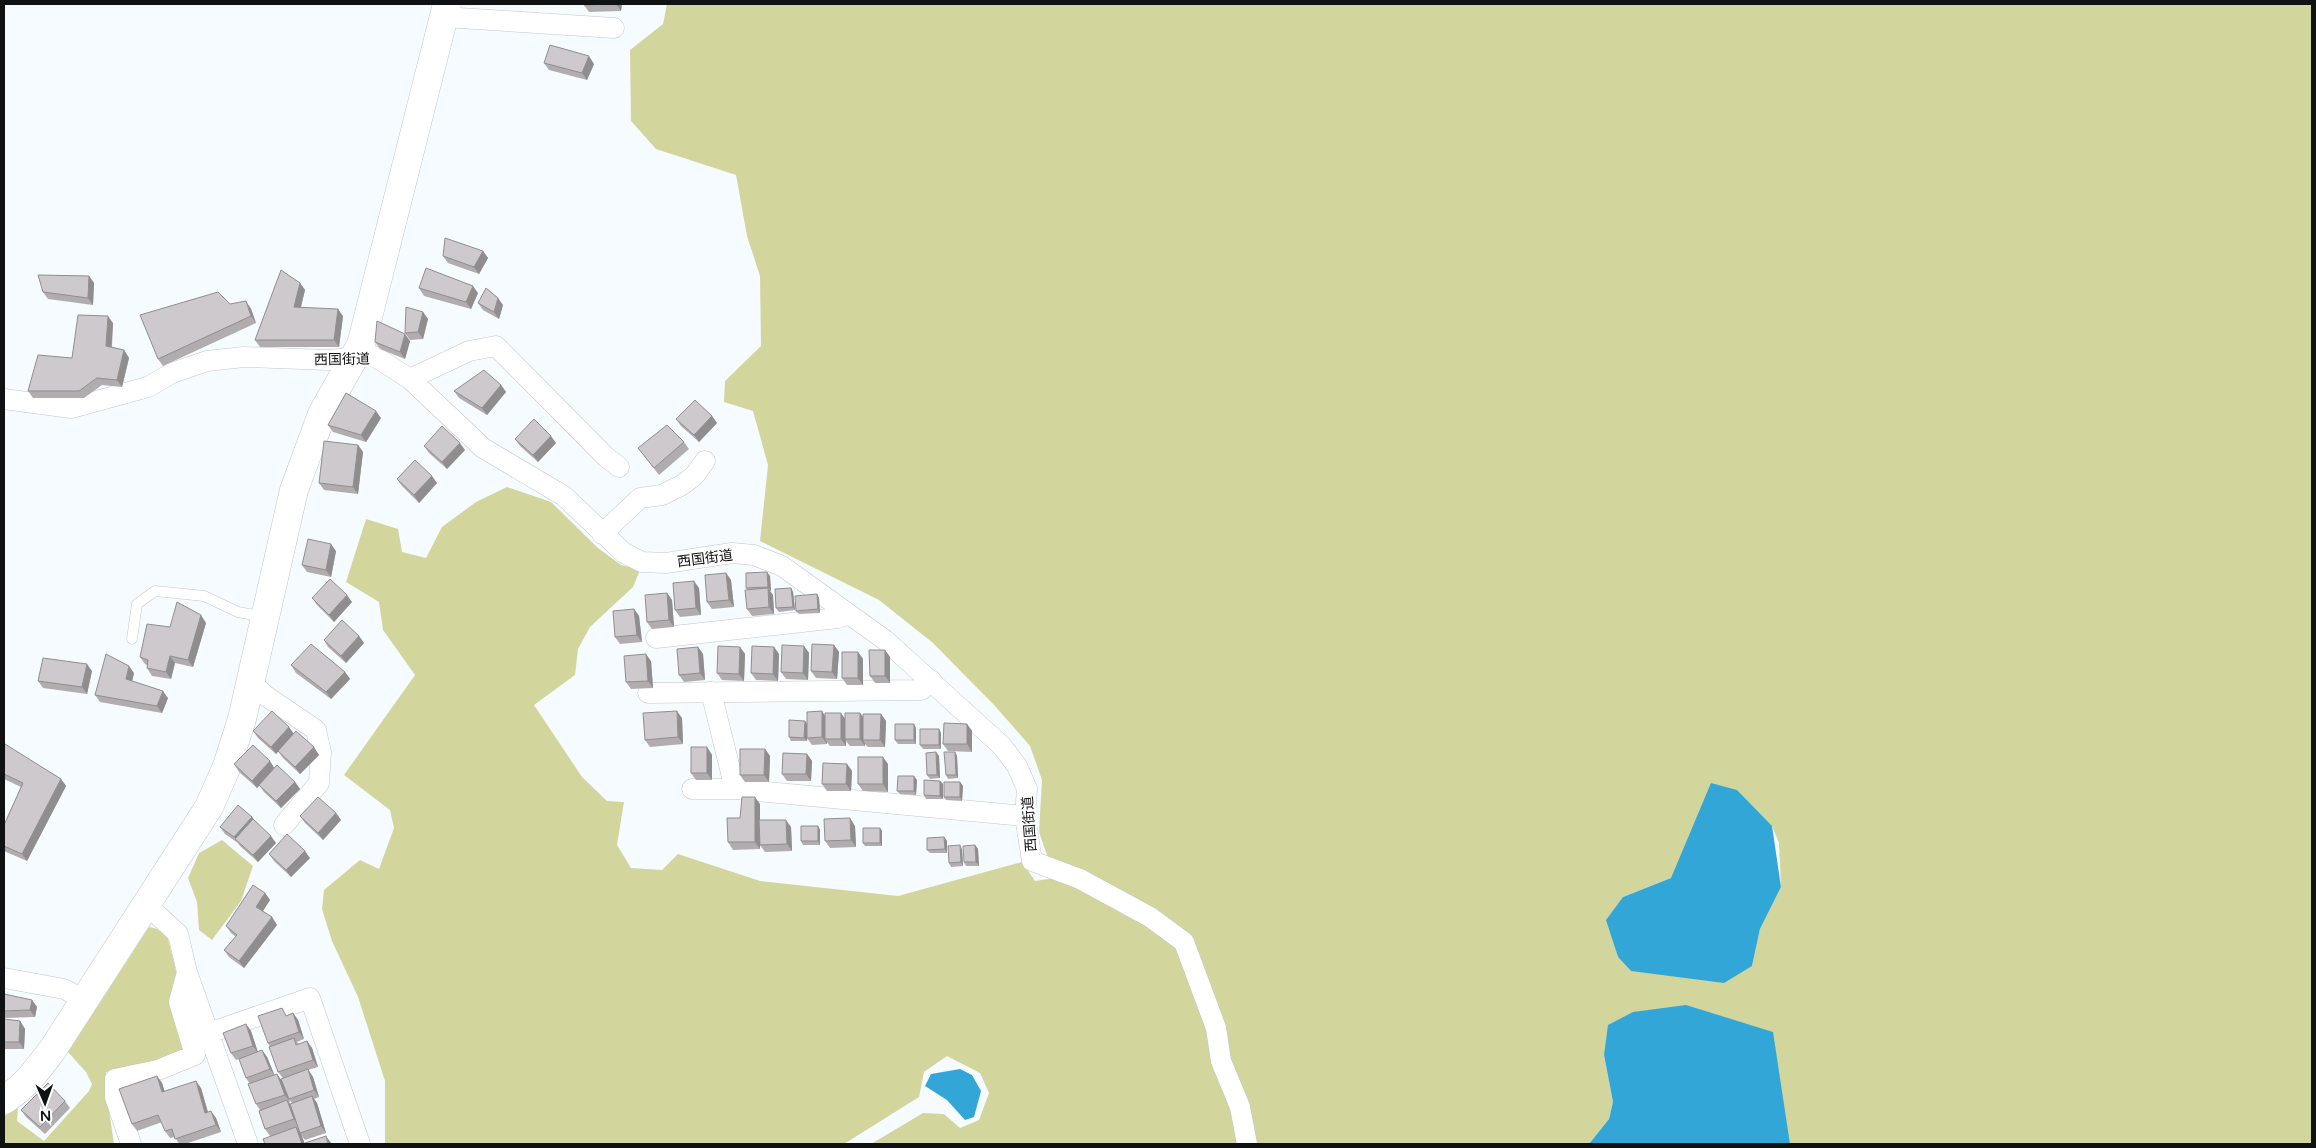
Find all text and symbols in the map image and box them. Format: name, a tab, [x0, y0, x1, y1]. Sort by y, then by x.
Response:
street label: 西国街道	[314, 351, 370, 368]
street label: 西国街道	[676, 547, 734, 570]
street label: 西国街道	[1019, 795, 1040, 852]
north arrow	[20, 1078, 70, 1128]
text: N	[40, 1107, 51, 1124]

